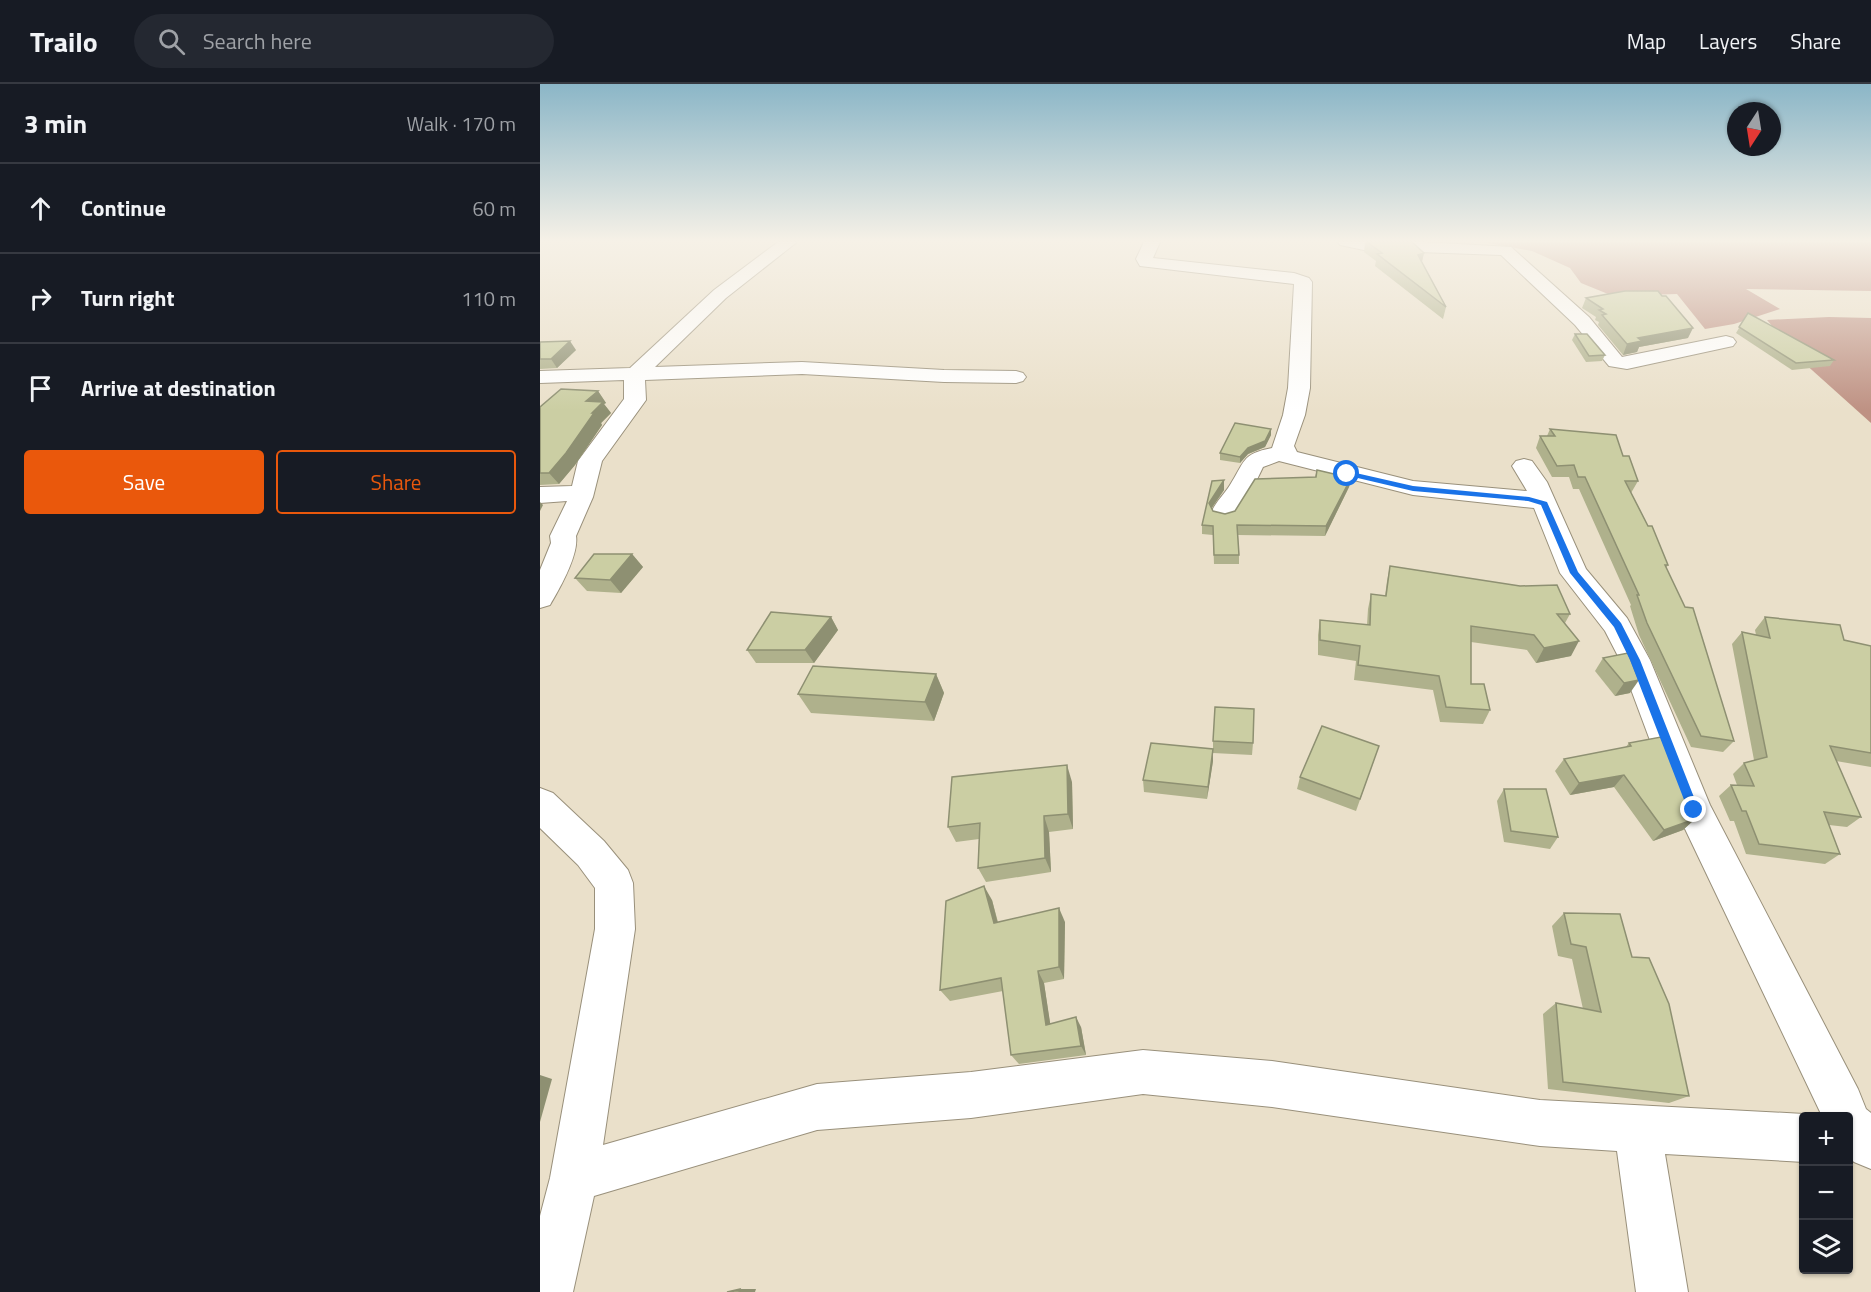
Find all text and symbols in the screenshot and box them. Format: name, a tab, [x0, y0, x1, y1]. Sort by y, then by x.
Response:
search box	[134, 14, 554, 68]
text: Trailo	[30, 20, 98, 63]
text: Search here	[203, 24, 312, 58]
icon: search	[155, 25, 188, 58]
text: Map	[1627, 25, 1666, 57]
text: Layers	[1699, 25, 1757, 57]
text: Share	[1790, 25, 1841, 57]
north arrow	[1727, 102, 1781, 156]
text: 3 min	[24, 104, 87, 143]
text: Walk · 170 m	[407, 108, 516, 139]
text: Continue	[81, 191, 166, 225]
icon: ahead	[24, 192, 57, 225]
text: 60 m	[472, 193, 516, 224]
text: Turn right	[81, 281, 175, 315]
icon: right	[24, 282, 57, 315]
text: 110 m	[461, 283, 516, 314]
text: Arrive at destination	[81, 371, 276, 405]
icon: arrive	[24, 372, 57, 405]
button: Save	[24, 450, 264, 514]
button: Share	[276, 450, 516, 514]
route start	[1333, 460, 1359, 486]
route end	[1680, 796, 1706, 822]
map controls	[1799, 1112, 1853, 1274]
button: +	[1799, 1112, 1853, 1166]
button: −	[1799, 1166, 1853, 1220]
button: layers	[1799, 1220, 1853, 1274]

